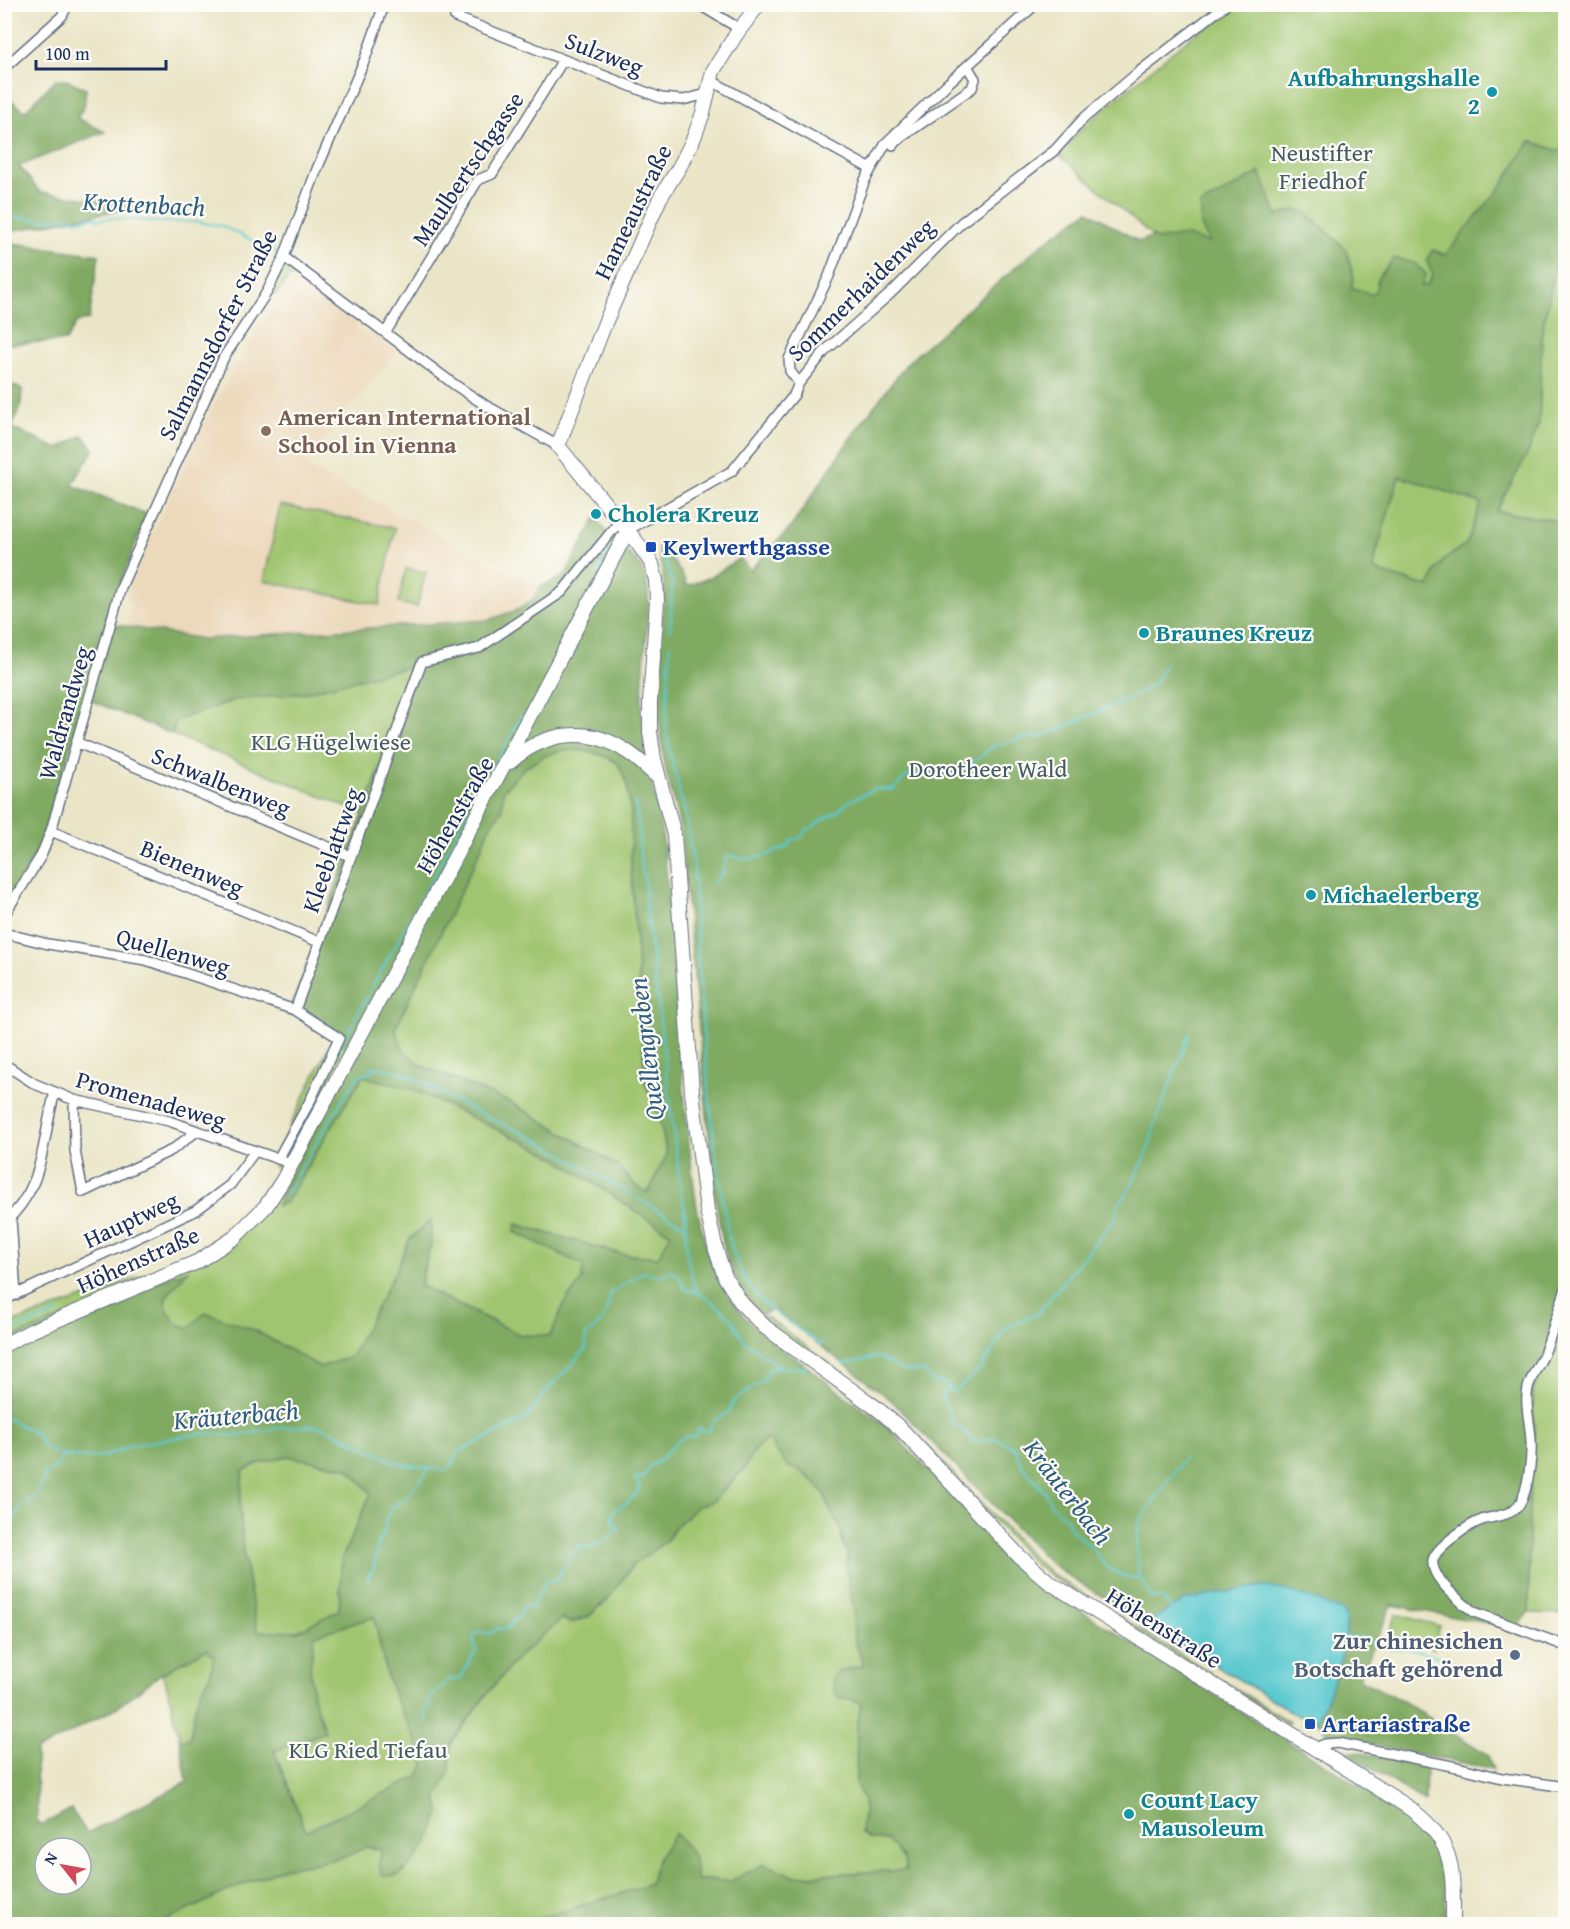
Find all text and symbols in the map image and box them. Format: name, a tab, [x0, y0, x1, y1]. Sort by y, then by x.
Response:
street label: Sulzweg	[560, 23, 649, 85]
scale bar	[36, 33, 166, 71]
text: 100 m	[45, 40, 90, 67]
place label: Aufbahrungshalle 2	[1288, 60, 1480, 123]
street label: Maulbertschgasse	[403, 84, 532, 253]
marker: Aufbahrungshalle 2	[1485, 85, 1499, 99]
park label: Neustifter Friedhof	[1271, 135, 1373, 198]
street label: Hameaustraße	[585, 138, 680, 285]
water label: Krottenbach	[81, 181, 206, 226]
street label: Sommerhaidenweg	[779, 210, 942, 369]
street label: Salmannsdorfer Straße	[149, 223, 286, 446]
place label: American International School in Vienna	[278, 399, 531, 462]
marker: American International School in Vienna	[259, 424, 273, 438]
place label: Cholera Kreuz	[608, 496, 759, 531]
marker: Cholera Kreuz	[589, 507, 603, 521]
place label: Keylwerthgasse	[663, 529, 830, 564]
marker: Keylwerthgasse	[644, 540, 658, 554]
place label: Braunes Kreuz	[1156, 615, 1312, 650]
marker: Braunes Kreuz	[1137, 626, 1151, 640]
street label: Waldrandweg	[29, 642, 100, 784]
park label: KLG Hügelwiese	[251, 724, 411, 759]
street label: Schwalbenweg	[146, 738, 296, 825]
street label: Höhenstraße	[407, 749, 502, 880]
park label: Dorotheer Wald	[909, 751, 1067, 786]
street label: Kleeblattweg	[293, 782, 370, 917]
street label: Bienenweg	[135, 830, 250, 905]
place label: Michaelerberg	[1323, 877, 1479, 912]
marker: Michaelerberg	[1304, 888, 1318, 902]
street label: Quellenweg	[112, 919, 234, 984]
water label: Quellengraben	[617, 975, 674, 1123]
street label: Promenadeweg	[72, 1061, 230, 1138]
street label: Hauptweg	[77, 1182, 184, 1257]
street label: Höhenstraße	[71, 1217, 205, 1302]
water label: Kräuterbach	[171, 1390, 300, 1439]
water label: Kräuterbach	[1014, 1430, 1122, 1553]
street label: Höhenstraße	[1100, 1578, 1229, 1677]
place label: Zur chinesichen Botschaft gehörend	[1294, 1623, 1503, 1686]
marker: Zur chinesichen Botschaft gehörend	[1508, 1648, 1522, 1662]
place label: Artariastraße	[1322, 1706, 1471, 1741]
marker: Artariastraße	[1303, 1717, 1317, 1731]
park label: KLG Ried Tiefau	[289, 1732, 447, 1767]
place label: Count Lacy Mausoleum	[1141, 1782, 1265, 1845]
marker: Count Lacy Mausoleum	[1122, 1807, 1136, 1821]
north arrow	[33, 1836, 93, 1896]
text: N	[37, 1847, 63, 1869]

